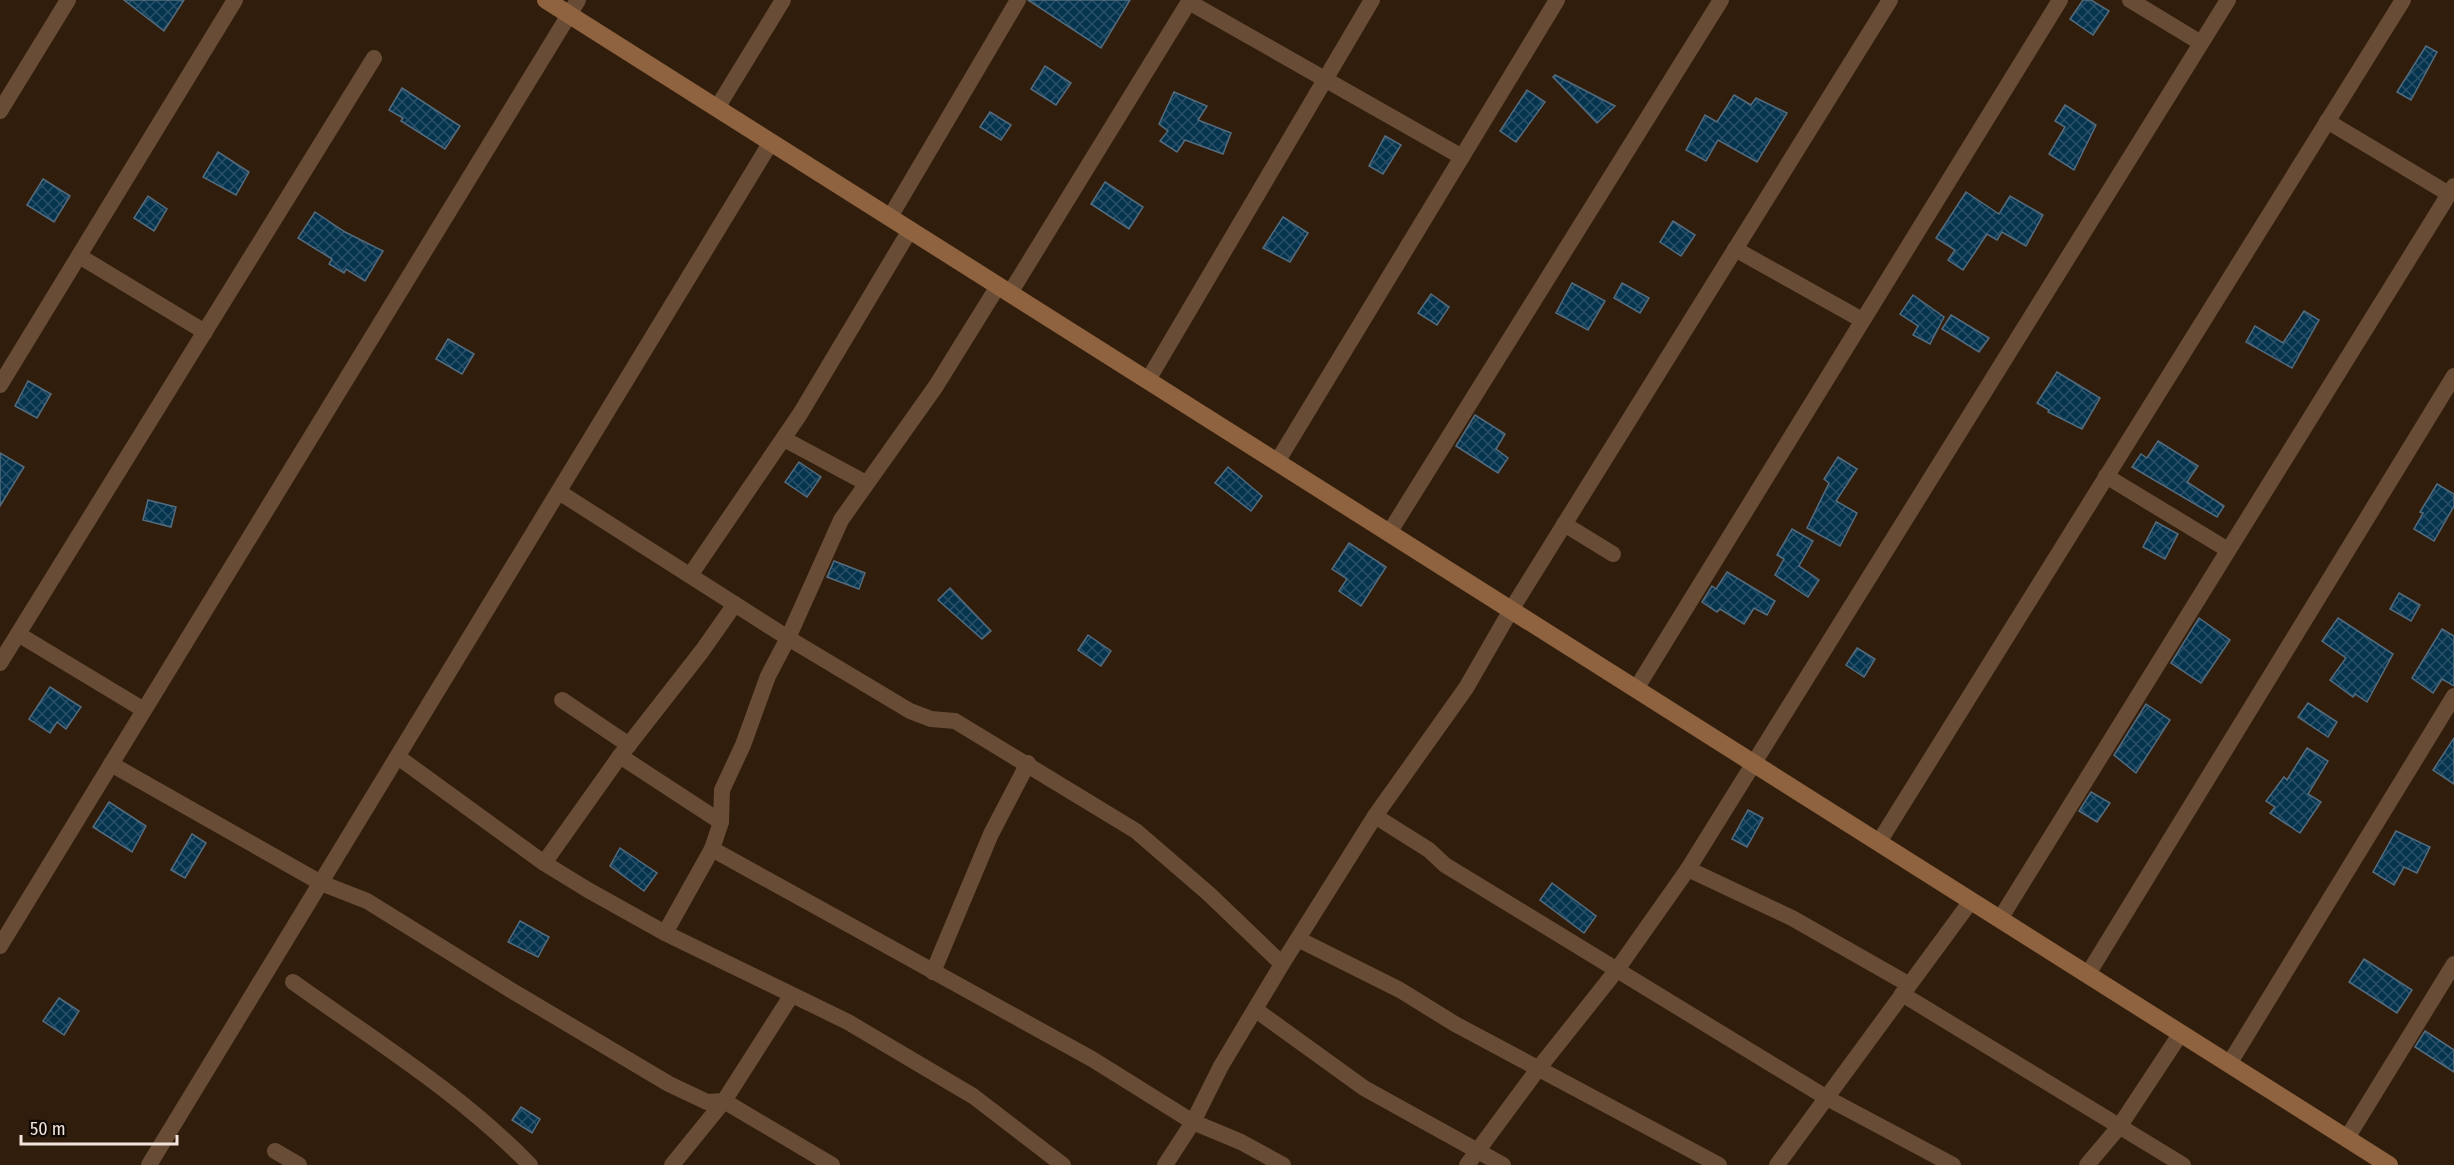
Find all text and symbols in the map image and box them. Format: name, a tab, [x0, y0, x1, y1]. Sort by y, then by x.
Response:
scale bar	[21, 1108, 177, 1146]
text: 50 m	[30, 1118, 66, 1140]

